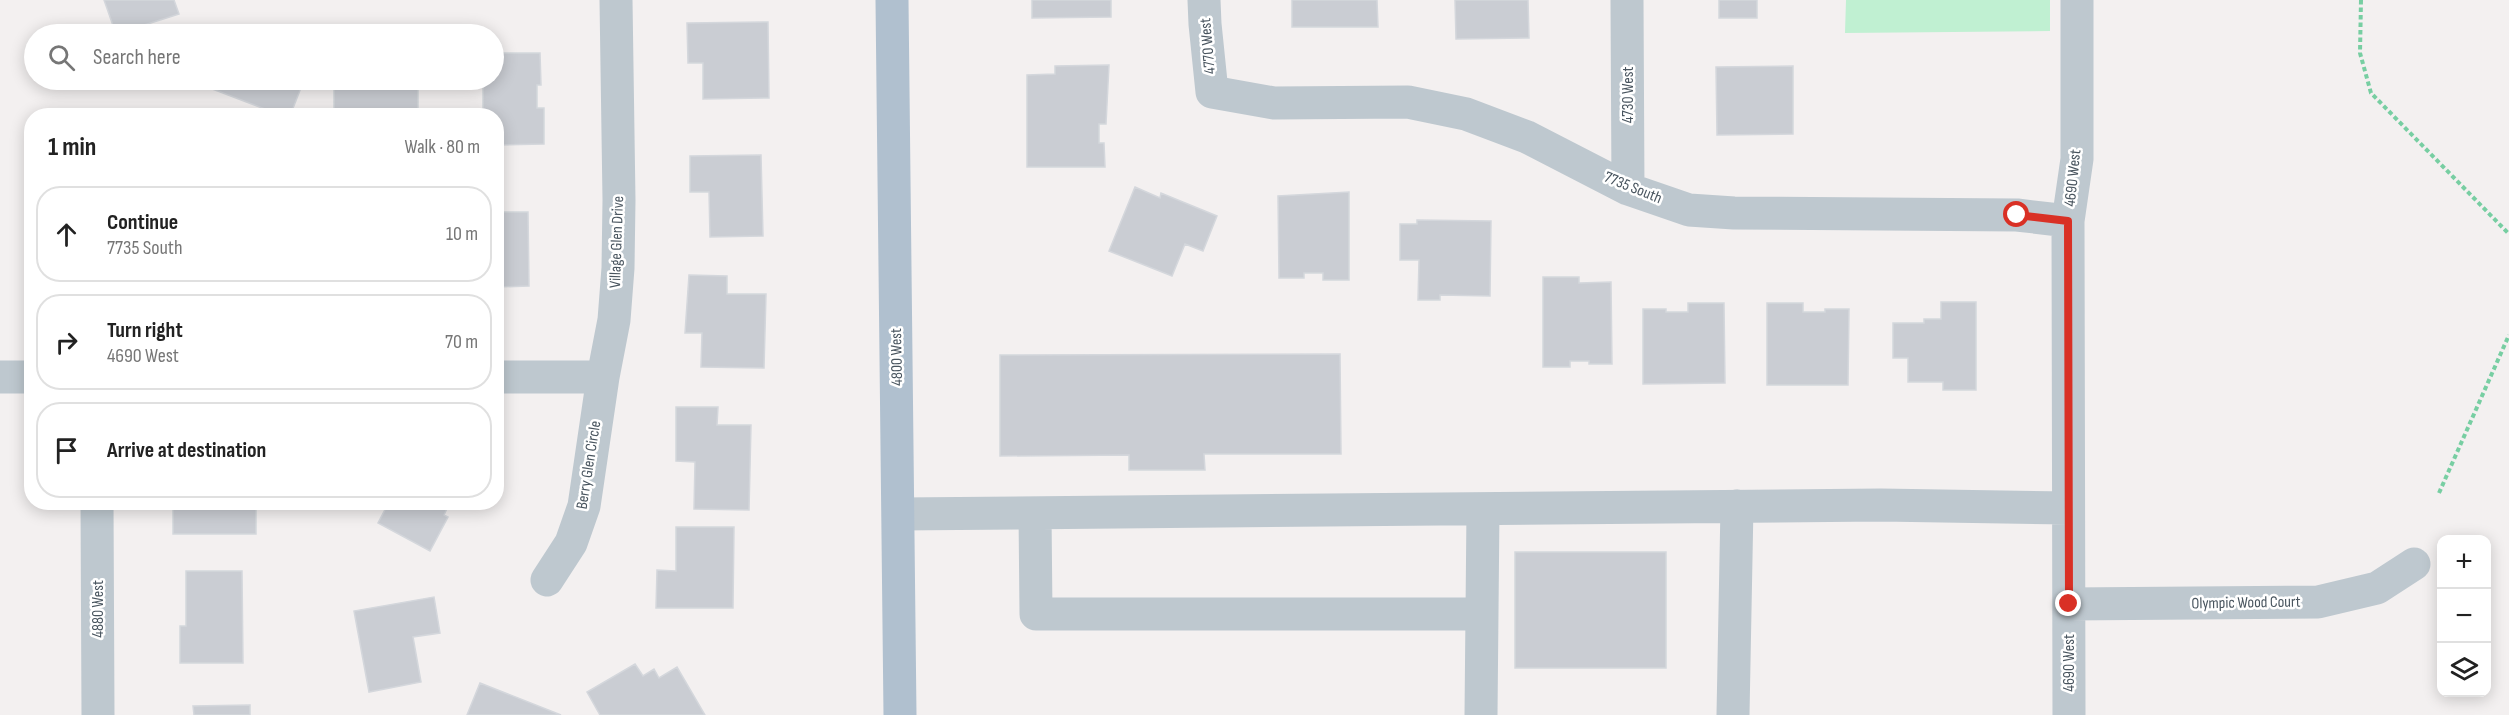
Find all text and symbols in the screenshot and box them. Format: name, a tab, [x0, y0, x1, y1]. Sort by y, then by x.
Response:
street label: 4770 West	[1196, 17, 1220, 75]
search box	[24, 24, 504, 90]
icon: search	[45, 41, 78, 74]
text: Search here	[93, 44, 180, 71]
street label: 4730 West	[1619, 67, 1638, 123]
text: 1 min	[48, 132, 96, 163]
text: Walk · 80 m	[404, 135, 480, 159]
street label: 4690 West	[2061, 148, 2085, 208]
street label: 7735 South	[1601, 168, 1665, 208]
street label: Village Glen Drive	[606, 196, 628, 288]
route start	[2003, 201, 2029, 227]
text: Continue	[107, 209, 178, 236]
icon: ahead	[50, 218, 83, 251]
text: 10 m	[446, 222, 478, 246]
text: 7735 South	[107, 236, 183, 260]
text: Turn right	[107, 317, 183, 344]
icon: right	[50, 326, 83, 359]
street label: 4800 West	[887, 328, 907, 386]
text: 70 m	[445, 330, 478, 354]
text: 4690 West	[107, 344, 179, 368]
street label: Berry Glen Circle	[573, 419, 605, 511]
icon: arrive	[50, 434, 83, 467]
text: Arrive at destination	[107, 437, 266, 464]
map controls	[2437, 535, 2491, 697]
button: +	[2437, 535, 2491, 589]
street label: 4880 West	[89, 580, 108, 638]
button: −	[2437, 589, 2491, 643]
route end	[2055, 590, 2081, 616]
street label: Olympic Wood Court	[2191, 593, 2301, 613]
street label: 4690 West	[2060, 634, 2079, 692]
button: layers	[2437, 643, 2491, 697]

